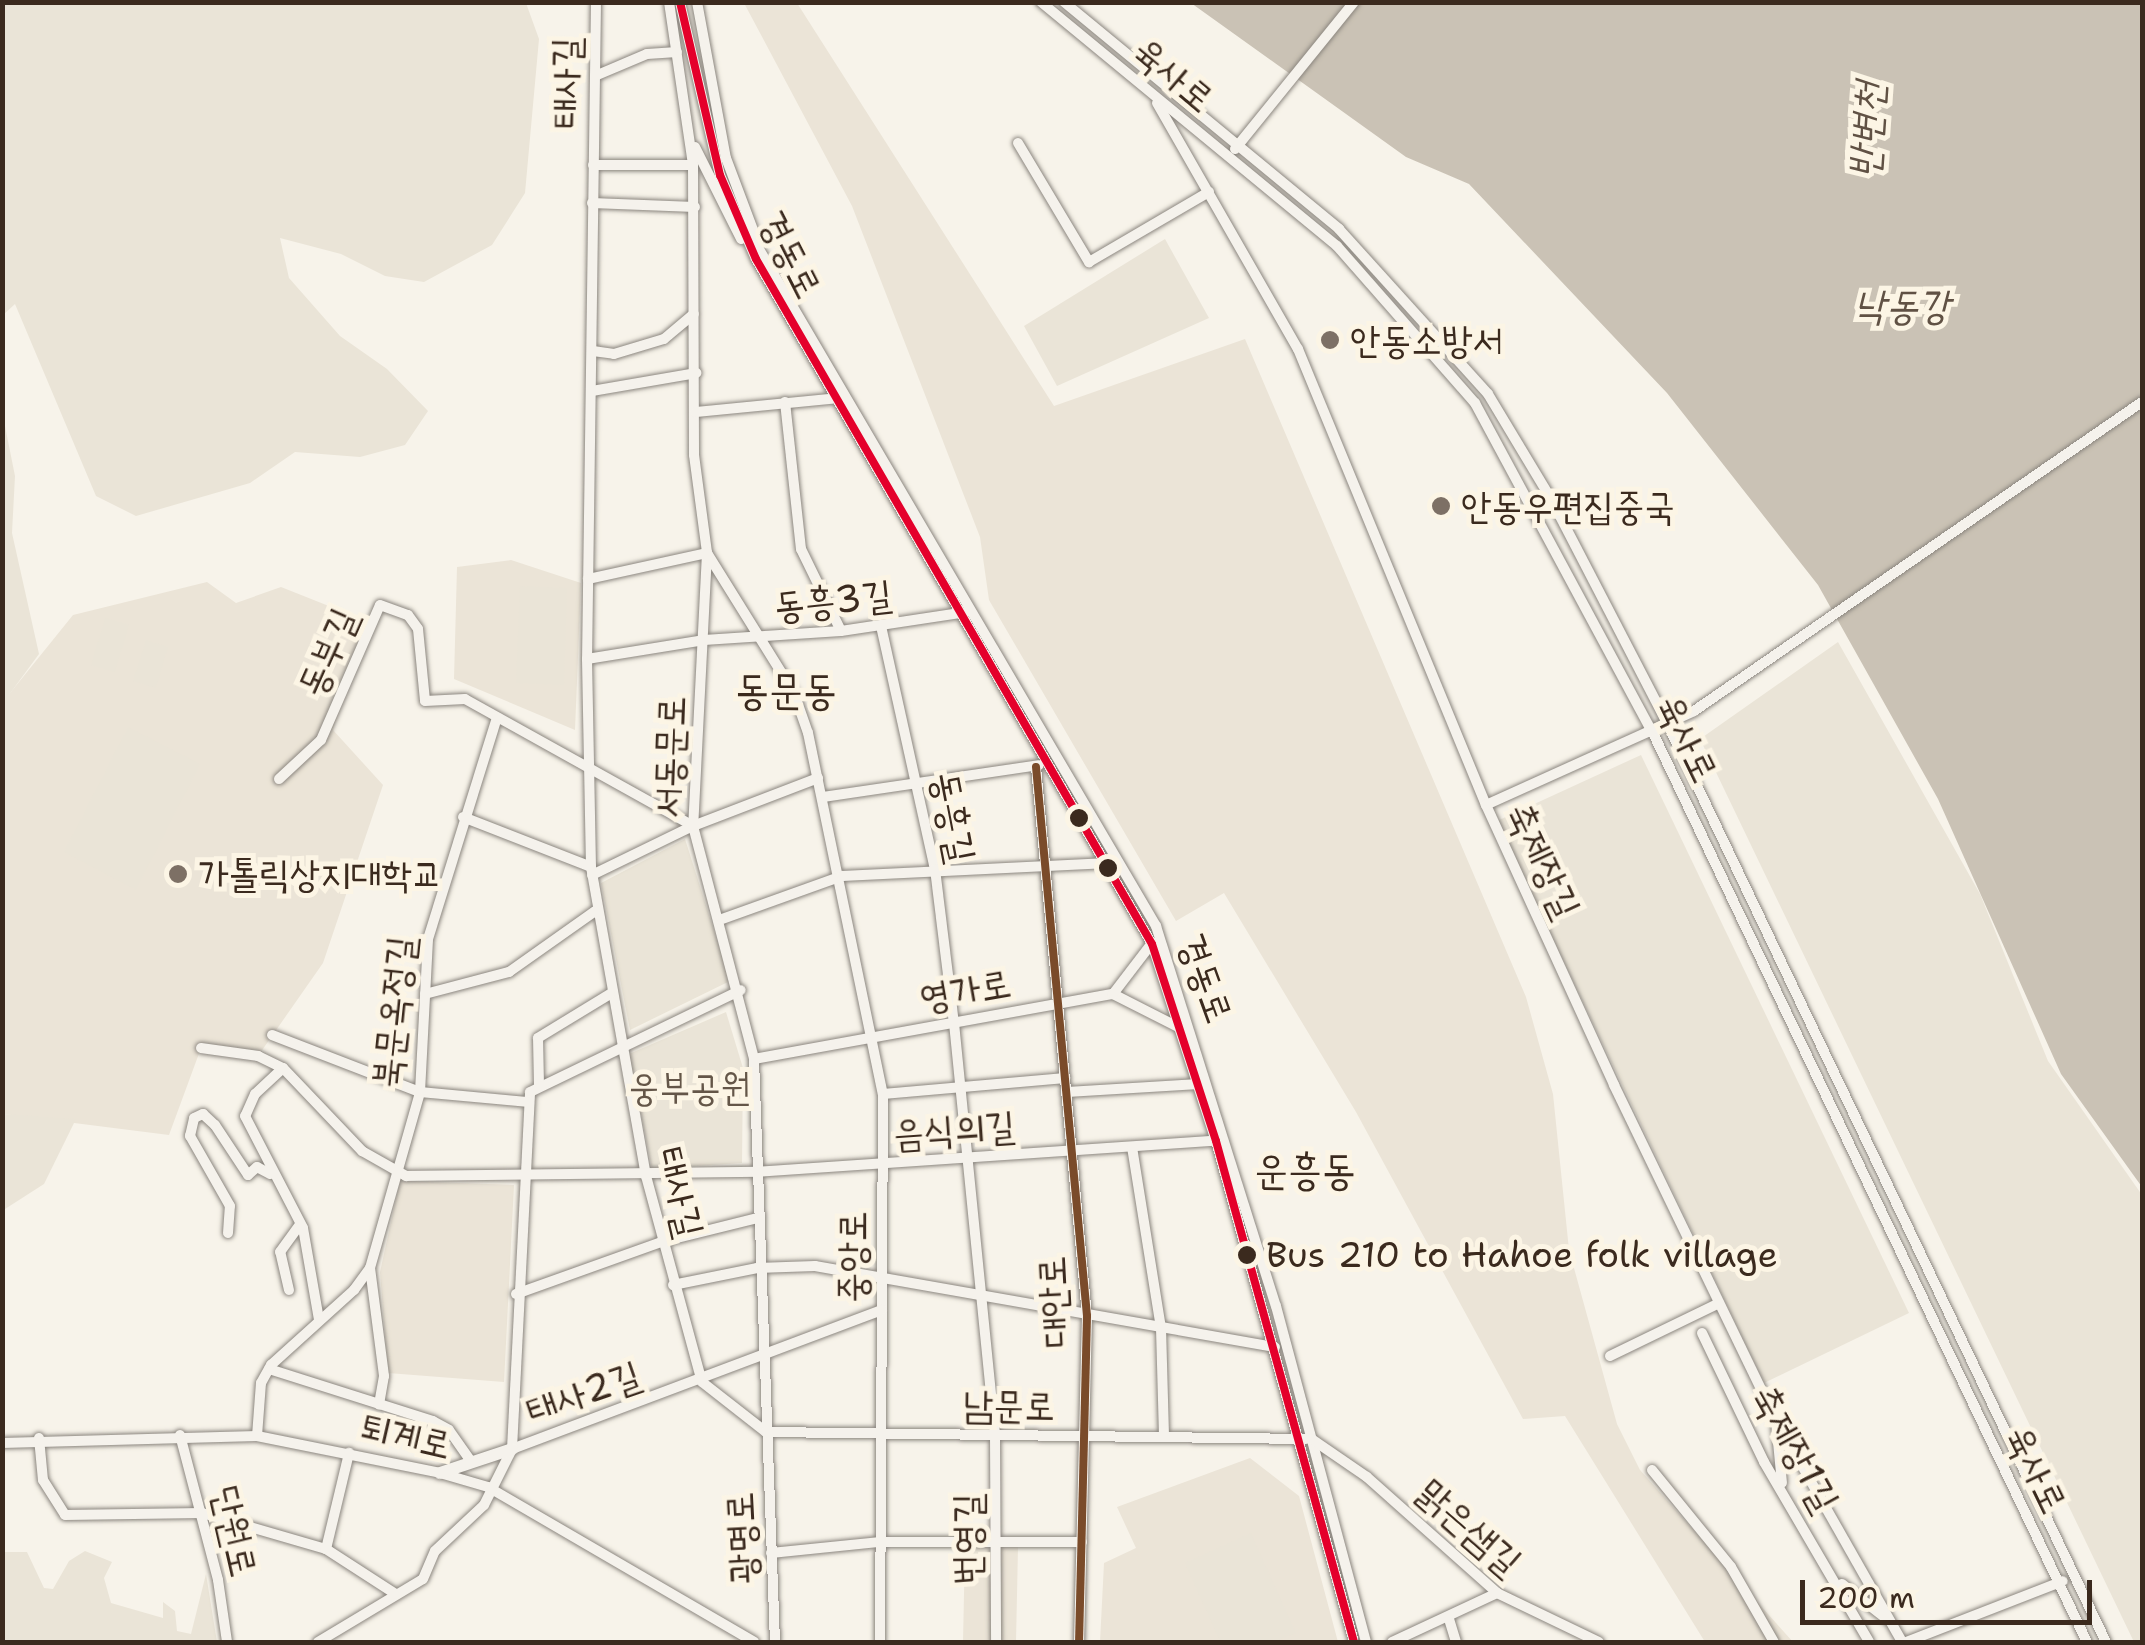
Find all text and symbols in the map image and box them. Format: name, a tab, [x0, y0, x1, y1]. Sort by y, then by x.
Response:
street label: 육사로	[1124, 27, 1224, 121]
street label: 태사길	[541, 37, 589, 129]
water label: 반변천	[1839, 80, 1893, 180]
street label: 경동로	[750, 203, 832, 305]
water label: 낙동강	[1854, 281, 1950, 329]
place label: 안동소방서	[1350, 317, 1503, 363]
marker: 안동소방서	[1319, 329, 1341, 351]
place label: 안동우편집중국	[1461, 483, 1675, 529]
marker: 안동우편집중국	[1430, 495, 1452, 517]
street label: 동흥3길	[772, 571, 894, 629]
street label: 동부길	[288, 601, 366, 703]
district label: 동문동	[735, 664, 837, 714]
street label: 육사로	[1647, 687, 1729, 789]
street label: 서동문로	[644, 695, 694, 819]
street label: 동흥길	[923, 768, 985, 866]
street label: 축제장길	[1497, 795, 1591, 925]
unlabelled marker	[1069, 808, 1089, 828]
place label: 가톨릭상지대학교	[198, 851, 443, 897]
unlabelled marker	[1098, 858, 1118, 878]
marker: 가톨릭상지대학교	[167, 863, 189, 885]
street label: 경동로	[1169, 927, 1243, 1029]
street label: 북문옥정길	[362, 934, 424, 1090]
street label: 영가로	[916, 960, 1014, 1020]
park label: 웅부공원	[629, 1064, 751, 1110]
street label: 음식의길	[891, 1102, 1017, 1156]
street label: 태사길	[648, 1142, 714, 1242]
district label: 운흥동	[1254, 1144, 1356, 1194]
street label: 중앙로	[829, 1211, 875, 1303]
place label: Bus 210 to Hahoe folk village	[1266, 1233, 1778, 1277]
marker: Bus 210 to Hahoe folk village	[1237, 1245, 1257, 1265]
street label: 대안로	[1028, 1255, 1078, 1349]
street label: 태사2길	[520, 1351, 646, 1433]
street label: 축제장1길	[1743, 1377, 1849, 1519]
street label: 남문로	[963, 1381, 1055, 1429]
street label: 퇴계로	[356, 1402, 456, 1468]
street label: 육사로	[1996, 1418, 2078, 1520]
street label: 맑은샘길	[1409, 1470, 1531, 1584]
street label: 단원로	[202, 1481, 268, 1581]
street label: 광명로	[716, 1491, 766, 1585]
street label: 번영길	[944, 1493, 990, 1585]
scale bar	[1805, 1560, 2098, 1622]
text: 200 m	[1817, 1577, 1915, 1618]

